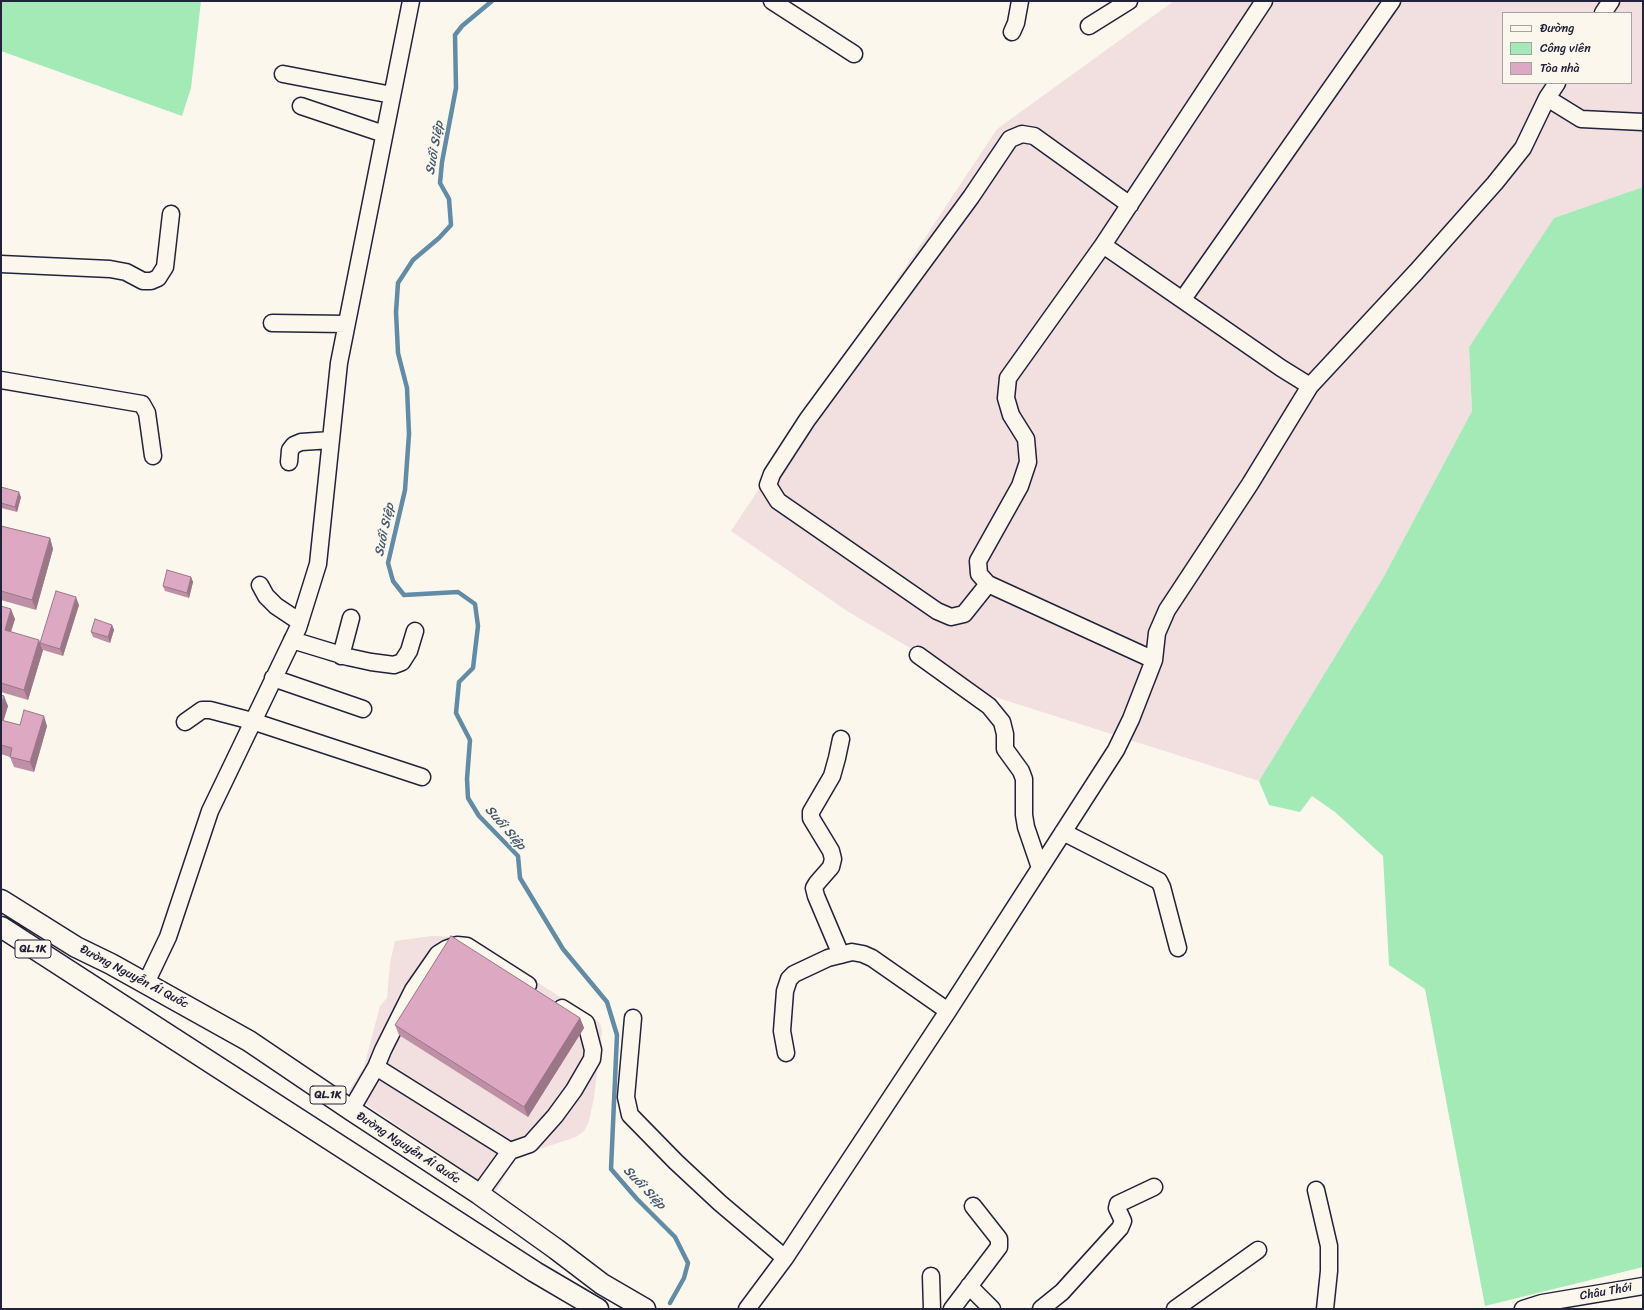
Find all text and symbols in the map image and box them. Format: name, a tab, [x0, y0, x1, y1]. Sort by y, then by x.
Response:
legend	[1502, 12, 1632, 84]
text: Đường	[1540, 17, 1574, 39]
text: Công viên	[1540, 37, 1591, 59]
text: Tòa nhà	[1540, 57, 1580, 79]
water label: Suối Siệp	[423, 120, 447, 176]
water label: Suối Siệp	[372, 502, 398, 558]
water label: Suối Siệp	[481, 803, 529, 853]
road number: QL.1K	[15, 940, 51, 958]
street label: Đường Nguyễn Ái Quốc	[77, 942, 191, 1012]
road number: QL.1K	[310, 1086, 346, 1104]
street label: Đường Nguyễn Ái Quốc	[353, 1109, 463, 1187]
water label: Suối Siệp	[620, 1163, 668, 1213]
street label: Châu Thới	[1579, 1280, 1633, 1304]

